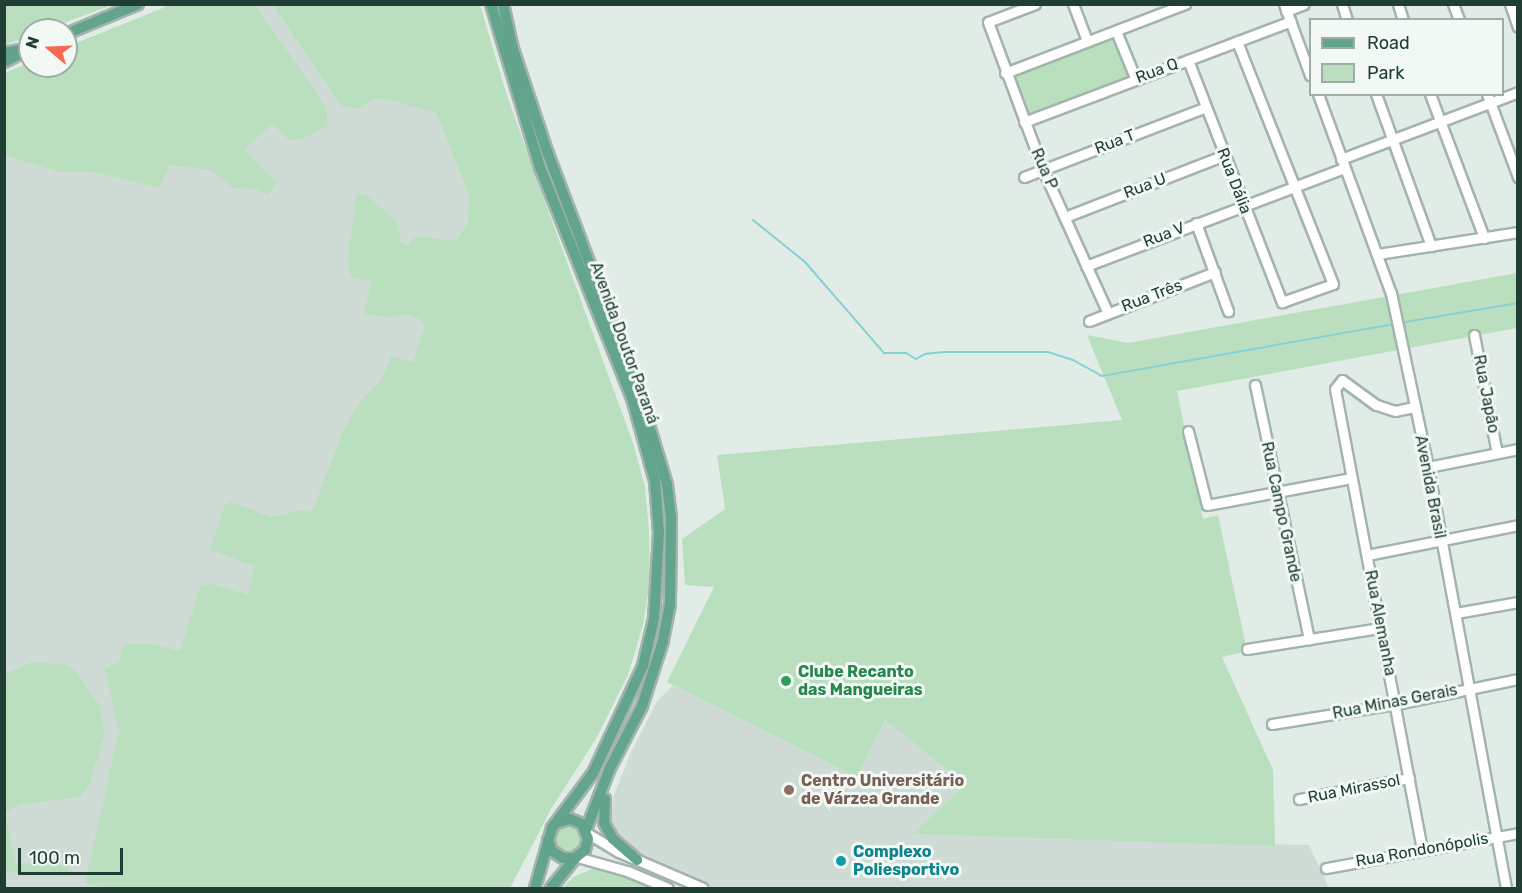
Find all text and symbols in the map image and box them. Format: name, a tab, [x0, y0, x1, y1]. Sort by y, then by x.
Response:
north arrow	[18, 18, 78, 78]
legend	[1309, 18, 1504, 96]
text: Road	[1367, 32, 1410, 54]
text: N	[22, 34, 43, 51]
street label: Rua Q	[1133, 54, 1181, 88]
text: Park	[1367, 62, 1404, 84]
street label: Rua T	[1092, 125, 1138, 159]
street label: Rua P	[1026, 145, 1062, 193]
street label: Rua Dália	[1213, 145, 1255, 217]
street label: Rua U	[1121, 169, 1169, 203]
street label: Rua V	[1140, 218, 1188, 252]
street label: Avenida Doutor Paraná	[586, 259, 662, 427]
street label: Rua Três	[1119, 276, 1185, 316]
street label: Rua Japão	[1469, 353, 1503, 435]
street label: Avenida Brasil	[1411, 434, 1449, 540]
street label: Rua Campo Grande	[1257, 440, 1305, 584]
street label: Rua Alemanha	[1360, 568, 1400, 678]
place label: Clube Recanto das Mangueiras	[798, 662, 923, 700]
marker: Clube Recanto das Mangueiras	[779, 674, 793, 688]
street label: Rua Minas Gerais	[1331, 680, 1459, 724]
place label: Centro Universitário de Várzea Grande	[801, 771, 964, 809]
street label: Rua Mirassol	[1306, 771, 1402, 807]
marker: Centro Universitário de Várzea Grande	[782, 783, 796, 797]
street label: Rua Rondonópolis	[1354, 829, 1490, 871]
scale bar	[21, 836, 126, 874]
place label: Complexo Poliesportivo	[853, 842, 959, 880]
text: 100 m	[29, 847, 80, 869]
marker: Complexo Poliesportivo	[834, 854, 848, 868]

